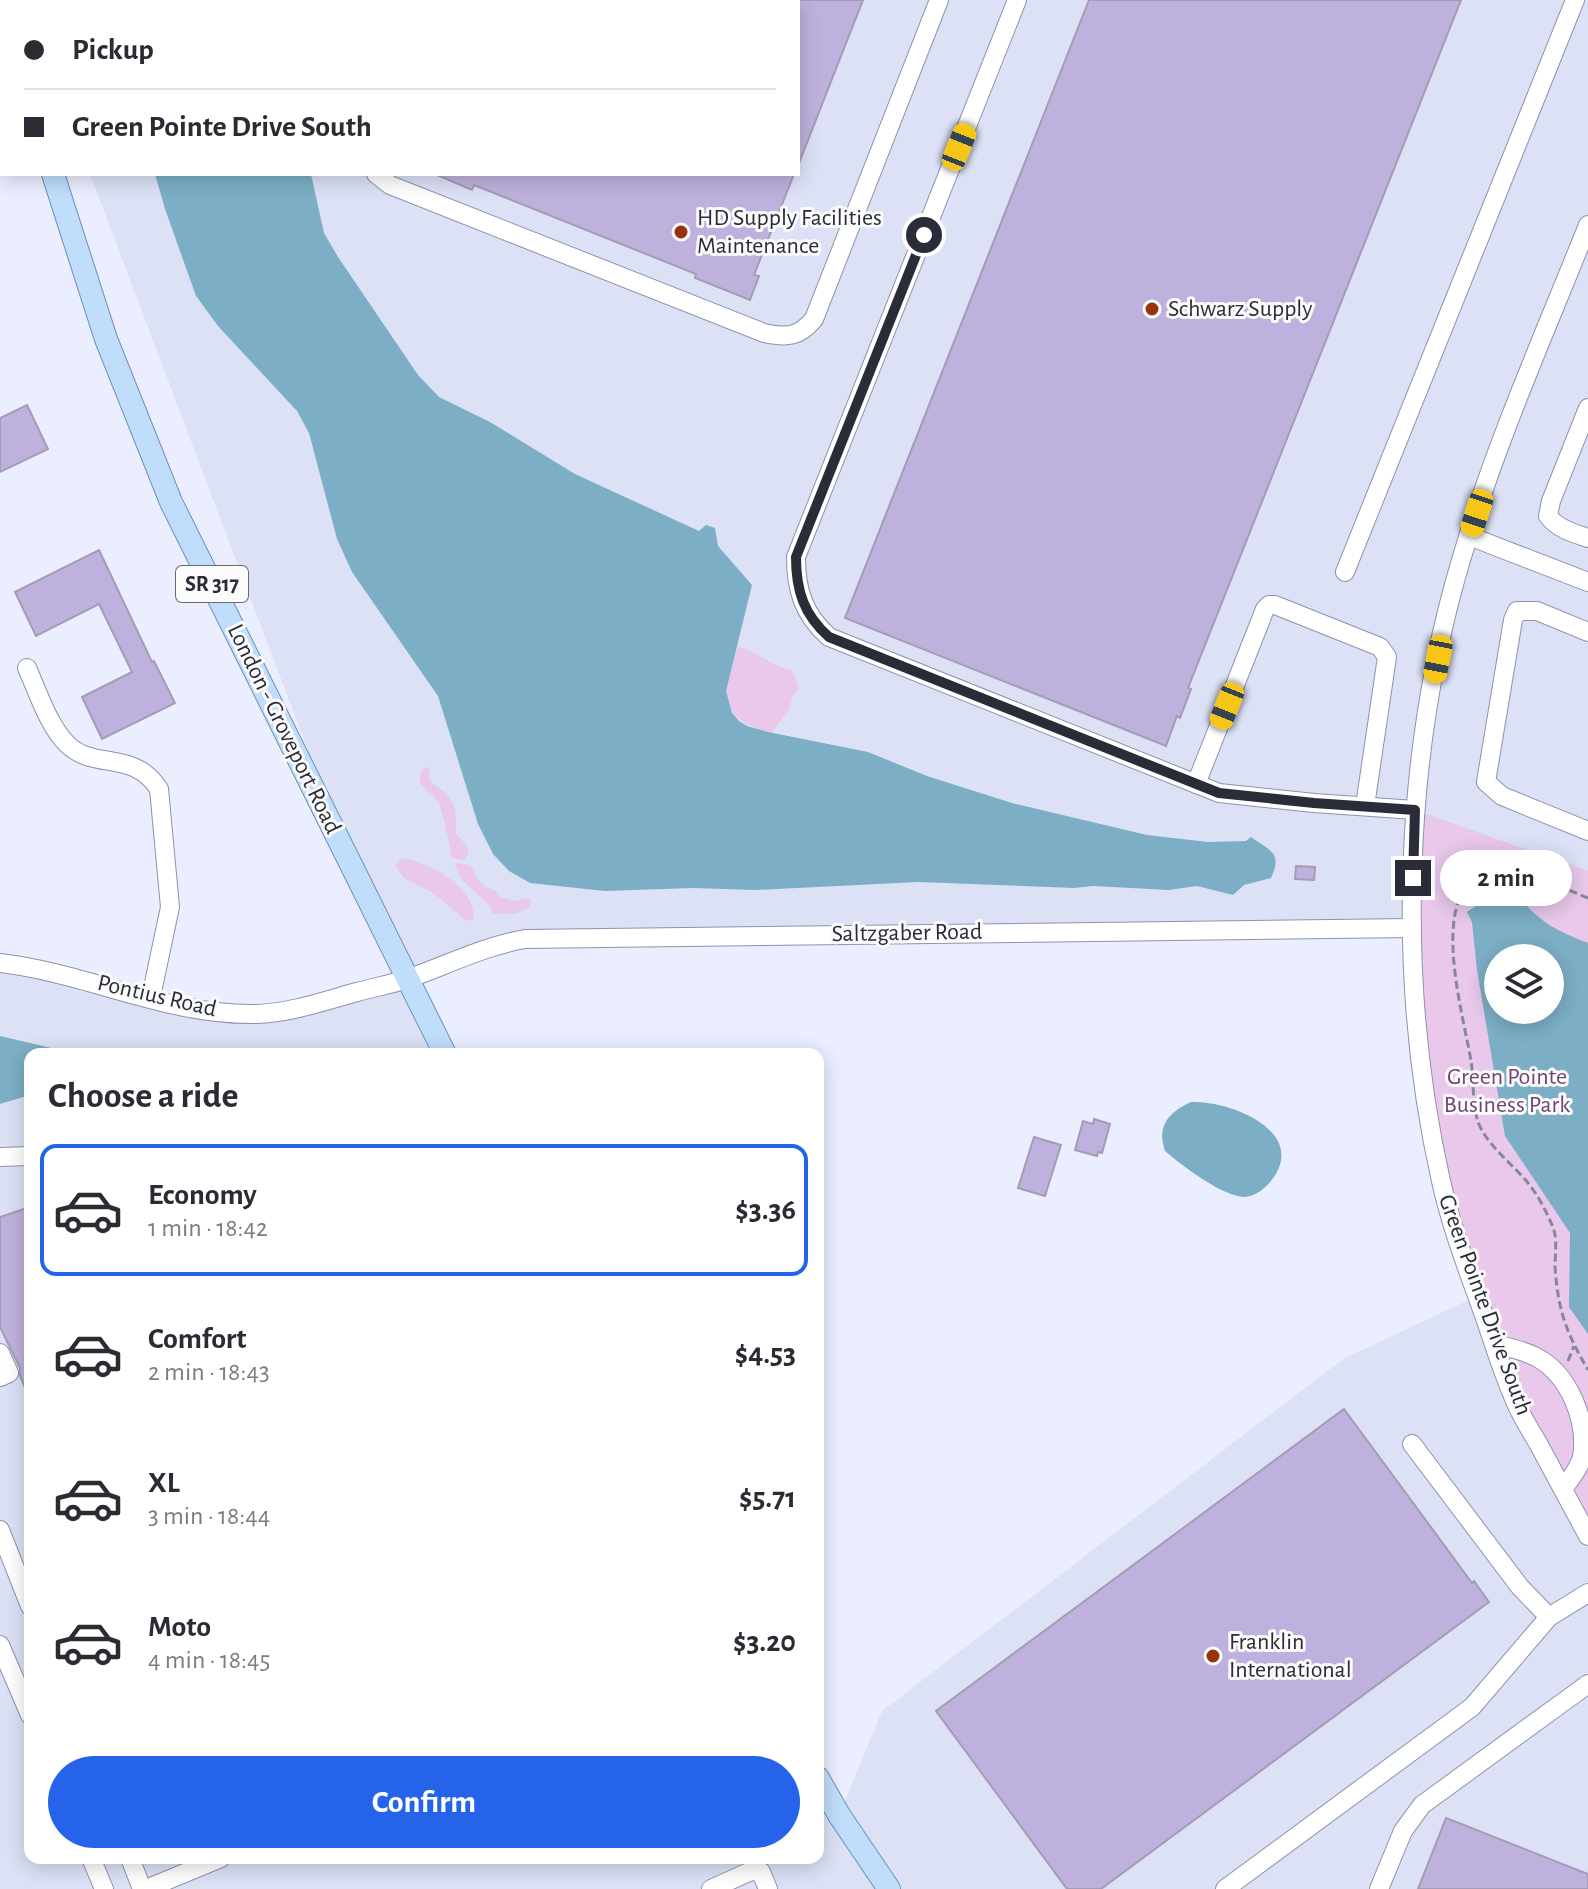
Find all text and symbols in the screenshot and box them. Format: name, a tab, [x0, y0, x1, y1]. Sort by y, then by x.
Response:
text: Pickup	[72, 35, 154, 65]
text: Green Pointe Drive South	[72, 112, 372, 142]
car	[939, 120, 979, 174]
place label: HD Supply Facilities Maintenance	[697, 206, 882, 258]
route start	[906, 217, 942, 253]
marker: HD Supply Facilities Maintenance	[672, 223, 690, 241]
place label: Schwarz Supply	[1168, 297, 1313, 321]
marker: Schwarz Supply	[1143, 300, 1161, 318]
car	[1458, 486, 1496, 540]
road number: SR 317	[176, 566, 248, 602]
street label: London - Groveport Road	[223, 620, 345, 838]
car	[1422, 633, 1454, 685]
car	[1207, 679, 1247, 733]
callout: 2 min	[1441, 850, 1573, 906]
route end	[1395, 860, 1431, 896]
text: 2 min	[1477, 865, 1535, 891]
street label: Saltzgaber Road	[831, 920, 983, 946]
map controls	[1484, 944, 1564, 1024]
button: layers	[1484, 944, 1564, 1024]
street label: Pontius Road	[95, 971, 219, 1021]
park label: Green Pointe Business Park	[1444, 1065, 1570, 1117]
text: Choose a ride	[48, 1078, 238, 1114]
icon: car	[52, 1174, 124, 1246]
text: Economy	[148, 1180, 257, 1210]
street label: Green Pointe Drive South	[1434, 1192, 1536, 1418]
text: $3.36	[735, 1195, 796, 1225]
text: 1 min · 18:42	[148, 1215, 268, 1241]
icon: car	[52, 1318, 124, 1390]
text: Comfort	[148, 1324, 247, 1354]
text: $4.53	[735, 1339, 796, 1369]
text: 2 min · 18:43	[148, 1359, 270, 1385]
icon: car	[52, 1462, 124, 1534]
text: XL	[148, 1468, 180, 1498]
text: $5.71	[739, 1483, 796, 1513]
text: 3 min · 18:44	[148, 1503, 270, 1529]
icon: car	[52, 1606, 124, 1678]
text: Moto	[148, 1612, 211, 1642]
text: $3.20	[733, 1627, 796, 1657]
place label: Franklin International	[1229, 1630, 1352, 1682]
text: 4 min · 18:45	[148, 1647, 270, 1673]
marker: Franklin International	[1204, 1647, 1222, 1665]
button: Confirm	[48, 1756, 800, 1848]

